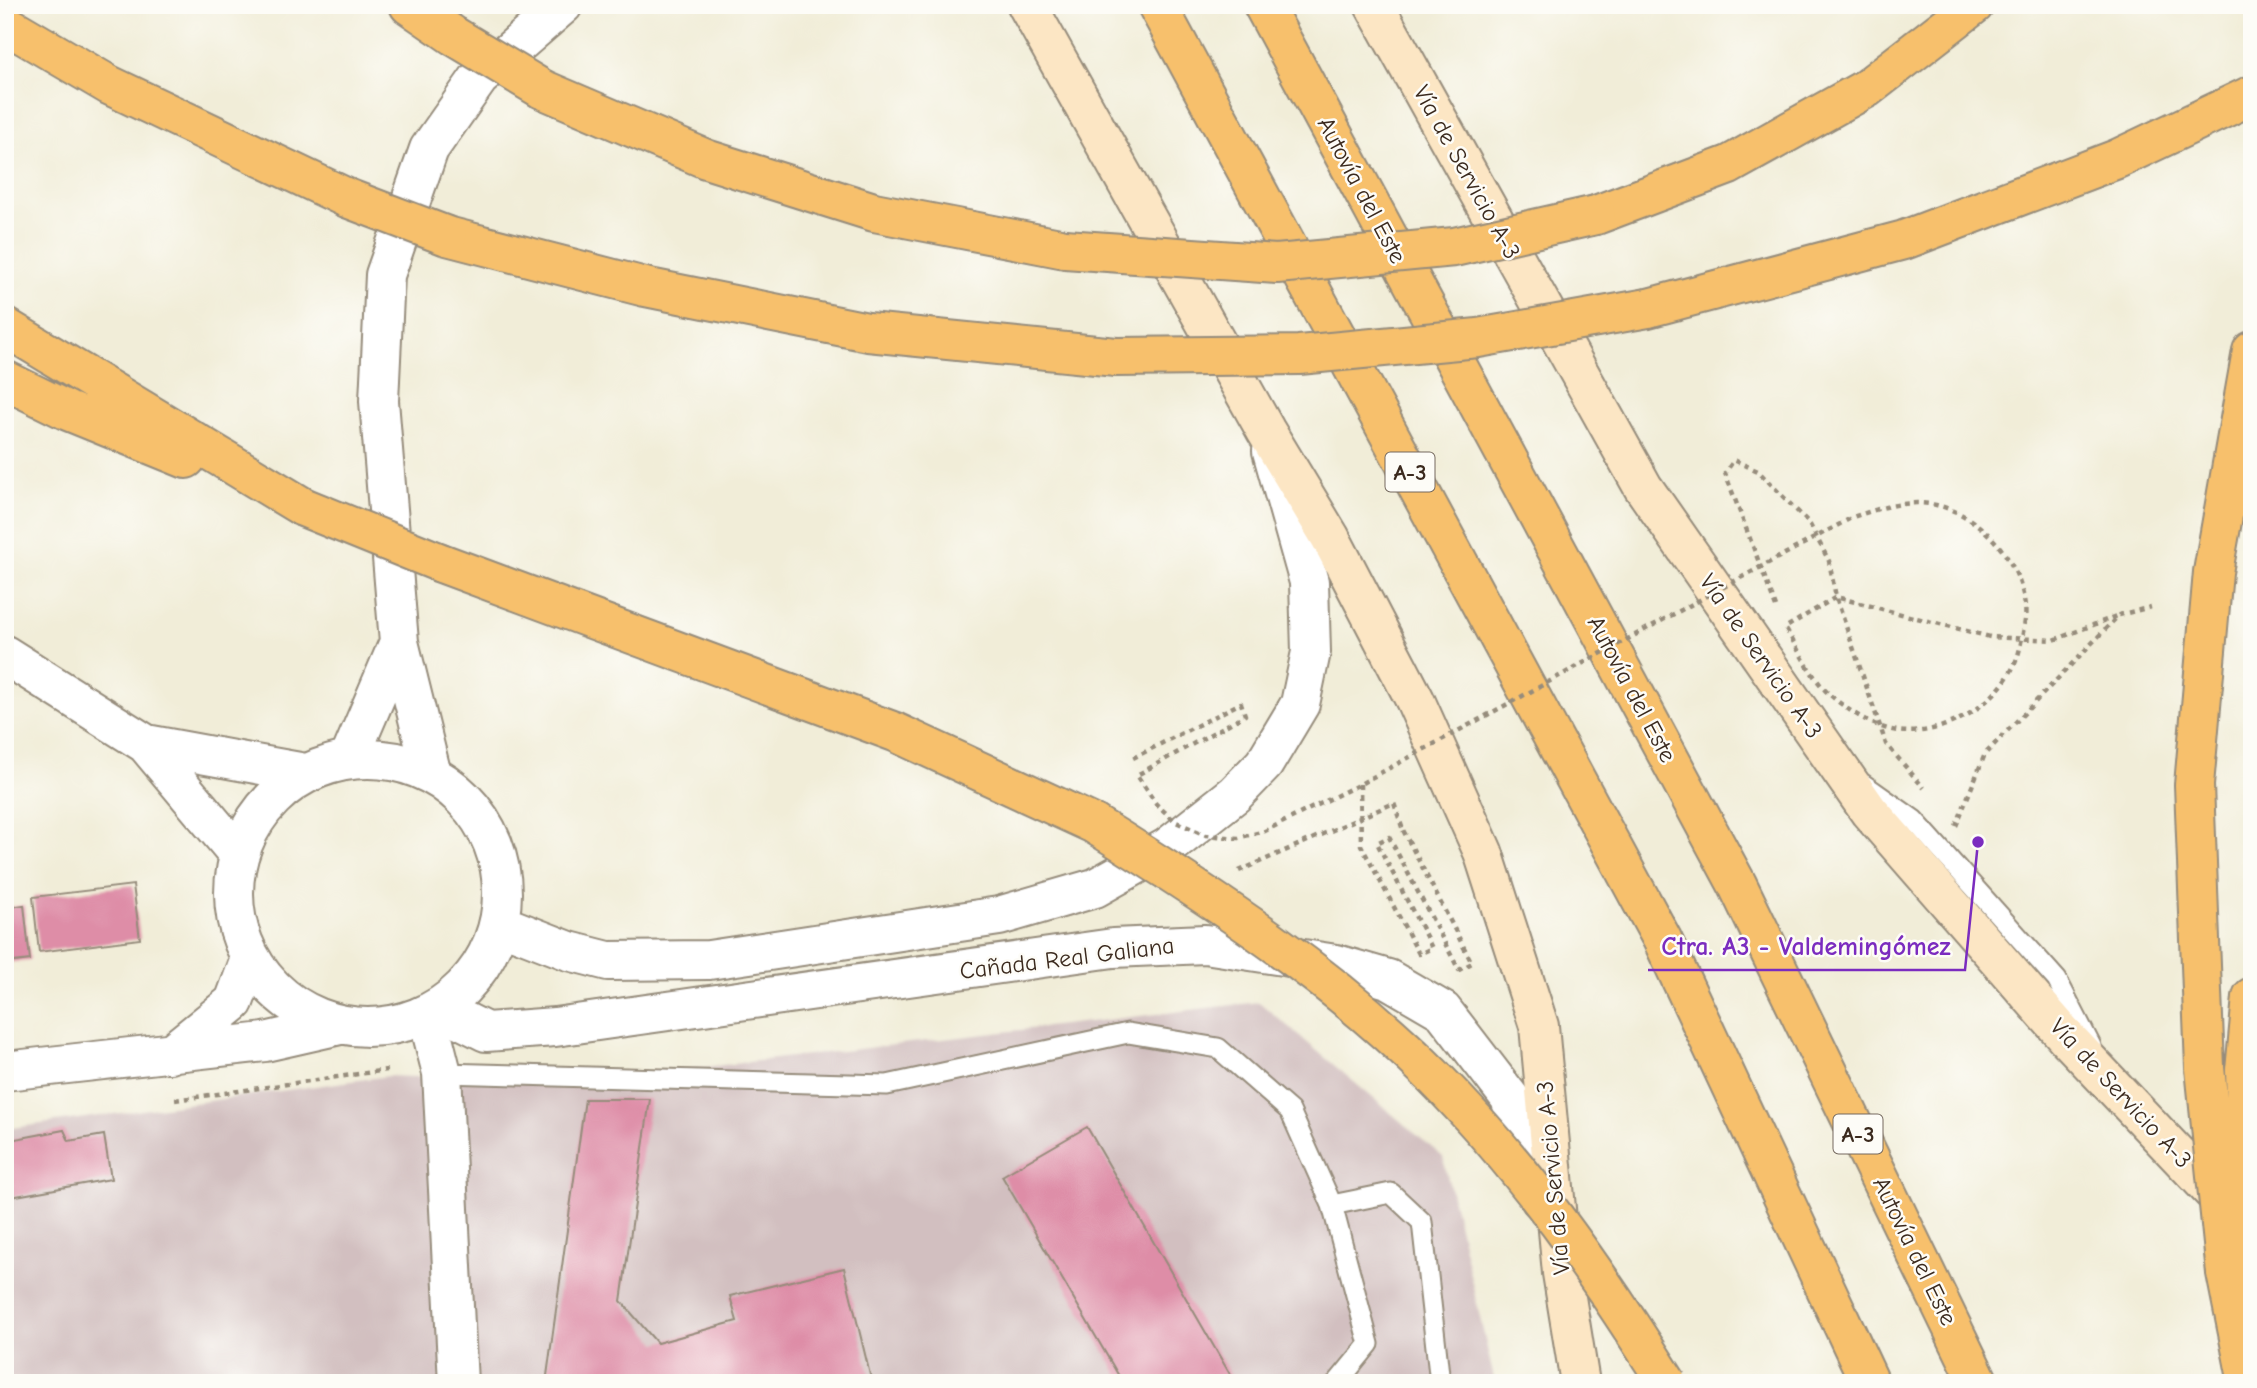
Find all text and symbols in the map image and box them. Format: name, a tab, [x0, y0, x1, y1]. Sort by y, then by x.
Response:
street label: Vía de Servicio A-3	[1408, 80, 1526, 264]
street label: Autovía del Este	[1312, 112, 1412, 268]
road number: A-3	[1386, 452, 1434, 492]
street label: Vía de Servicio A-3	[1694, 568, 1828, 744]
street label: Autovía del Este	[1582, 611, 1682, 767]
callout: Ctra. A3 - Valdemingómez	[1648, 923, 1965, 970]
street label: Cañada Real Galiana	[958, 931, 1176, 985]
text: Ctra. A3 - Valdemingómez	[1661, 932, 1951, 962]
street label: Vía de Servicio A-3	[2044, 1012, 2198, 1174]
street label: Vía de Servicio A-3	[1531, 1080, 1575, 1276]
road number: A-3	[1834, 1114, 1882, 1154]
street label: Autovía del Este	[1867, 1172, 1963, 1330]

